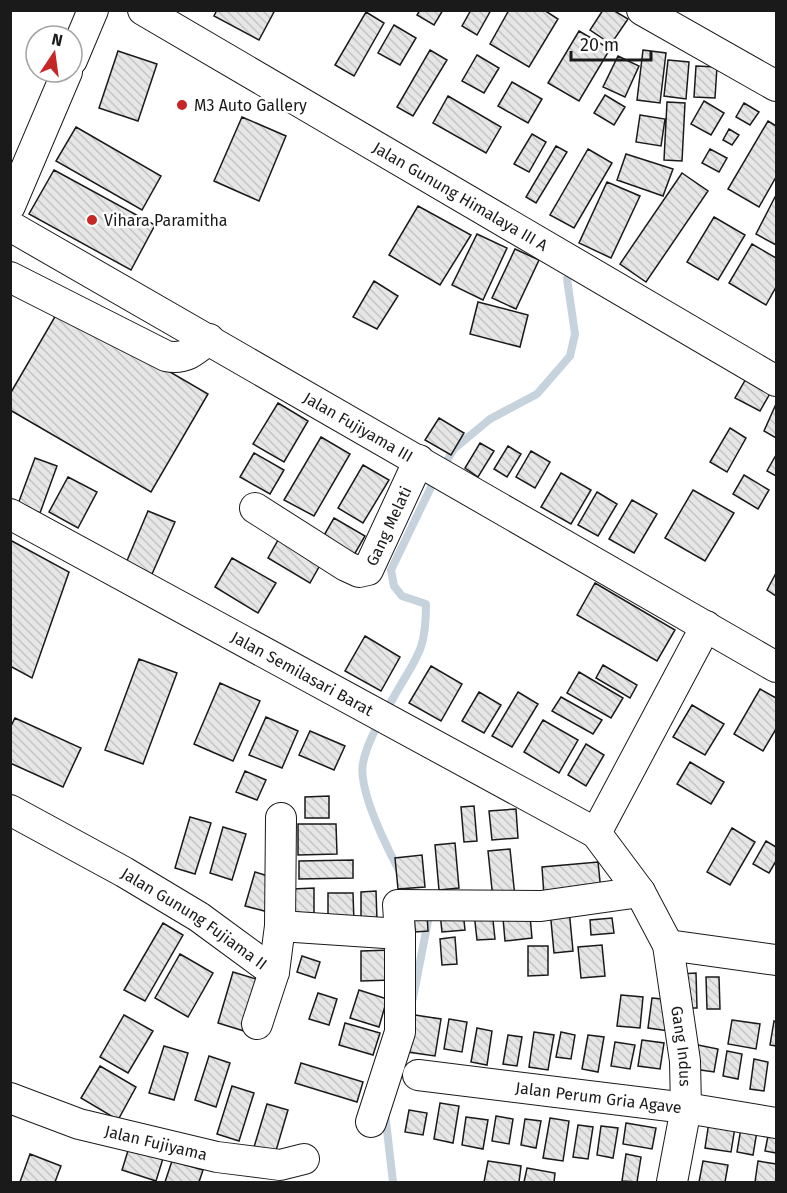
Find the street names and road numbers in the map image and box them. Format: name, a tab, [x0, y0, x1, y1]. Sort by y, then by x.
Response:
street label: Jalan Gunung Himalaya III A	[369, 138, 552, 256]
street label: Jalan Fujiyama III	[300, 388, 416, 466]
street label: Gang Melati	[362, 483, 415, 569]
street label: Jalan Semilasari Barat	[228, 627, 377, 720]
street label: Jalan Gunung Fujiama II	[118, 864, 271, 974]
street label: Gang Indus	[667, 1005, 695, 1087]
street label: Jalan Perum Gria Agave	[514, 1078, 683, 1117]
street label: Jalan Fujiyama	[103, 1121, 209, 1164]

